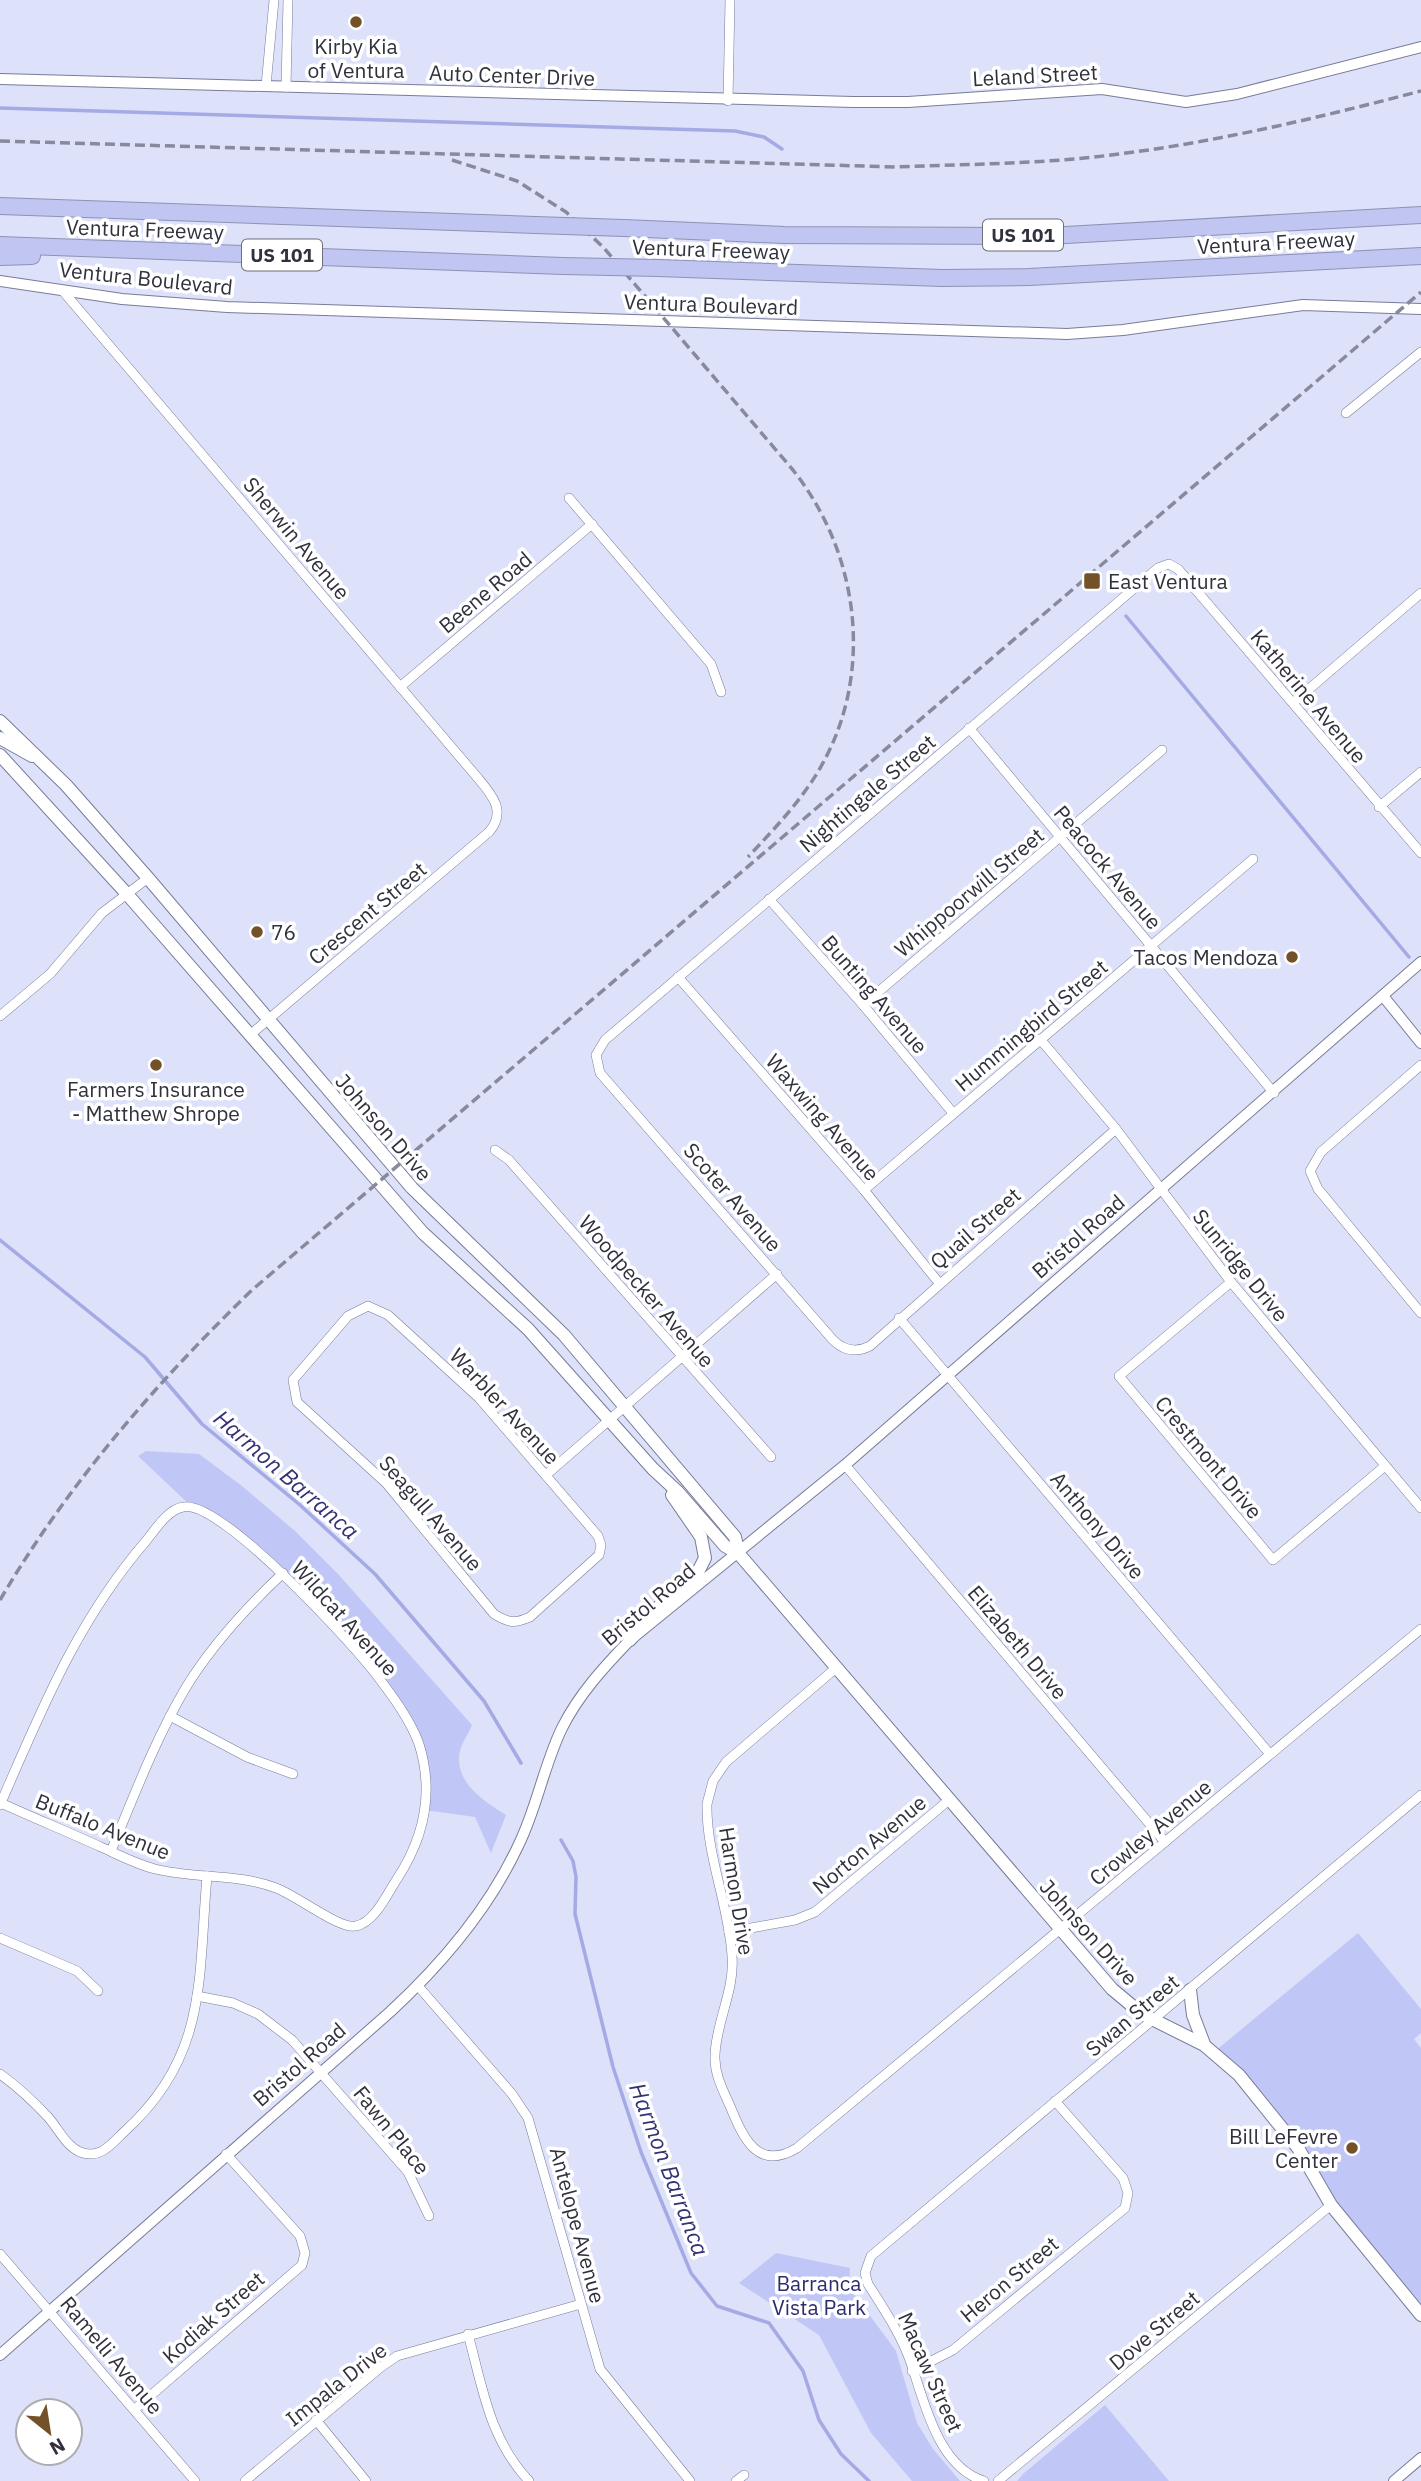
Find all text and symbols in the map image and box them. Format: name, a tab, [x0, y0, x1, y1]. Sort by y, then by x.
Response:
marker: Kirby Kia of Ventura	[348, 14, 364, 30]
place label: Kirby Kia of Ventura	[307, 32, 405, 84]
street label: Auto Center Drive	[429, 58, 595, 92]
street label: Leland Street	[972, 58, 1098, 92]
street label: Ventura Freeway	[66, 212, 225, 246]
road number: US 101	[983, 219, 1063, 250]
street label: Ventura Freeway	[1196, 224, 1356, 260]
street label: Ventura Freeway	[632, 232, 791, 266]
road number: US 101	[242, 240, 322, 270]
street label: Ventura Boulevard	[58, 255, 234, 301]
street label: Ventura Boulevard	[623, 287, 799, 321]
street label: Sherwin Avenue	[237, 471, 357, 605]
street label: Beene Road	[433, 545, 537, 639]
place label: East Ventura	[1108, 567, 1228, 595]
marker: East Ventura	[1082, 571, 1102, 591]
street label: Katherine Avenue	[1245, 623, 1373, 769]
street label: Nightingale Street	[793, 728, 941, 858]
street label: Peacock Avenue	[1048, 799, 1168, 935]
street label: Whippoorwill Street	[888, 821, 1050, 963]
street label: Crescent Street	[302, 855, 432, 971]
place label: 76	[271, 918, 296, 946]
marker: 76	[249, 924, 265, 940]
street label: Bunting Avenue	[816, 929, 934, 1059]
place label: Tacos Mendoza	[1134, 943, 1278, 971]
marker: Tacos Mendoza	[1284, 949, 1300, 965]
street label: Hummingbird Street	[949, 953, 1113, 1097]
street label: Waxwing Avenue	[760, 1047, 886, 1187]
marker: Farmers Insurance - Matthew Shrope	[148, 1057, 164, 1073]
street label: Johnson Drive	[329, 1067, 439, 1187]
place label: Farmers Insurance - Matthew Shrope	[67, 1075, 245, 1127]
street label: Scoter Avenue	[678, 1136, 788, 1258]
street label: Quail Street	[924, 1181, 1026, 1275]
street label: Bristol Road	[1026, 1188, 1130, 1284]
street label: Sunridge Drive	[1187, 1203, 1295, 1327]
street label: Woodpecker Avenue	[573, 1209, 721, 1373]
street label: Warbler Avenue	[444, 1342, 566, 1470]
street label: Crestmont Drive	[1149, 1390, 1269, 1524]
water label: Harmon Barranca	[208, 1403, 366, 1545]
street label: Seagull Avenue	[373, 1449, 489, 1577]
street label: Anthony Drive	[1045, 1465, 1151, 1585]
street label: Wildcat Avenue	[286, 1554, 404, 1682]
street label: Bristol Road	[595, 1556, 701, 1652]
street label: Elizabeth Drive	[962, 1579, 1074, 1705]
street label: Crowley Avenue	[1083, 1773, 1217, 1891]
street label: Buffalo Avenue	[31, 1786, 175, 1866]
street label: Norton Avenue	[806, 1788, 932, 1900]
street label: Harmon Drive	[713, 1825, 761, 1957]
street label: Johnson Drive	[1034, 1873, 1144, 1991]
street label: Swan Street	[1079, 1968, 1185, 2062]
street label: Bristol Road	[247, 2016, 351, 2112]
water label: Harmon Barranca	[623, 2078, 717, 2260]
street label: Fawn Place	[348, 2080, 436, 2180]
place label: Bill LeFevre Center	[1229, 2122, 1338, 2174]
marker: Bill LeFevre Center	[1344, 2140, 1360, 2156]
street label: Antelope Avenue	[544, 2144, 612, 2306]
street label: Heron Street	[954, 2230, 1064, 2328]
street label: Kodiak Street	[156, 2265, 270, 2369]
park label: Barranca Vista Park	[772, 2269, 866, 2321]
street label: Dove Street	[1103, 2284, 1205, 2376]
street label: Ramelli Avenue	[54, 2290, 170, 2420]
street label: Macaw Street	[892, 2308, 970, 2436]
street label: Impala Drive	[280, 2336, 392, 2432]
north arrow	[14, 2397, 84, 2467]
text: N	[46, 2433, 69, 2461]

